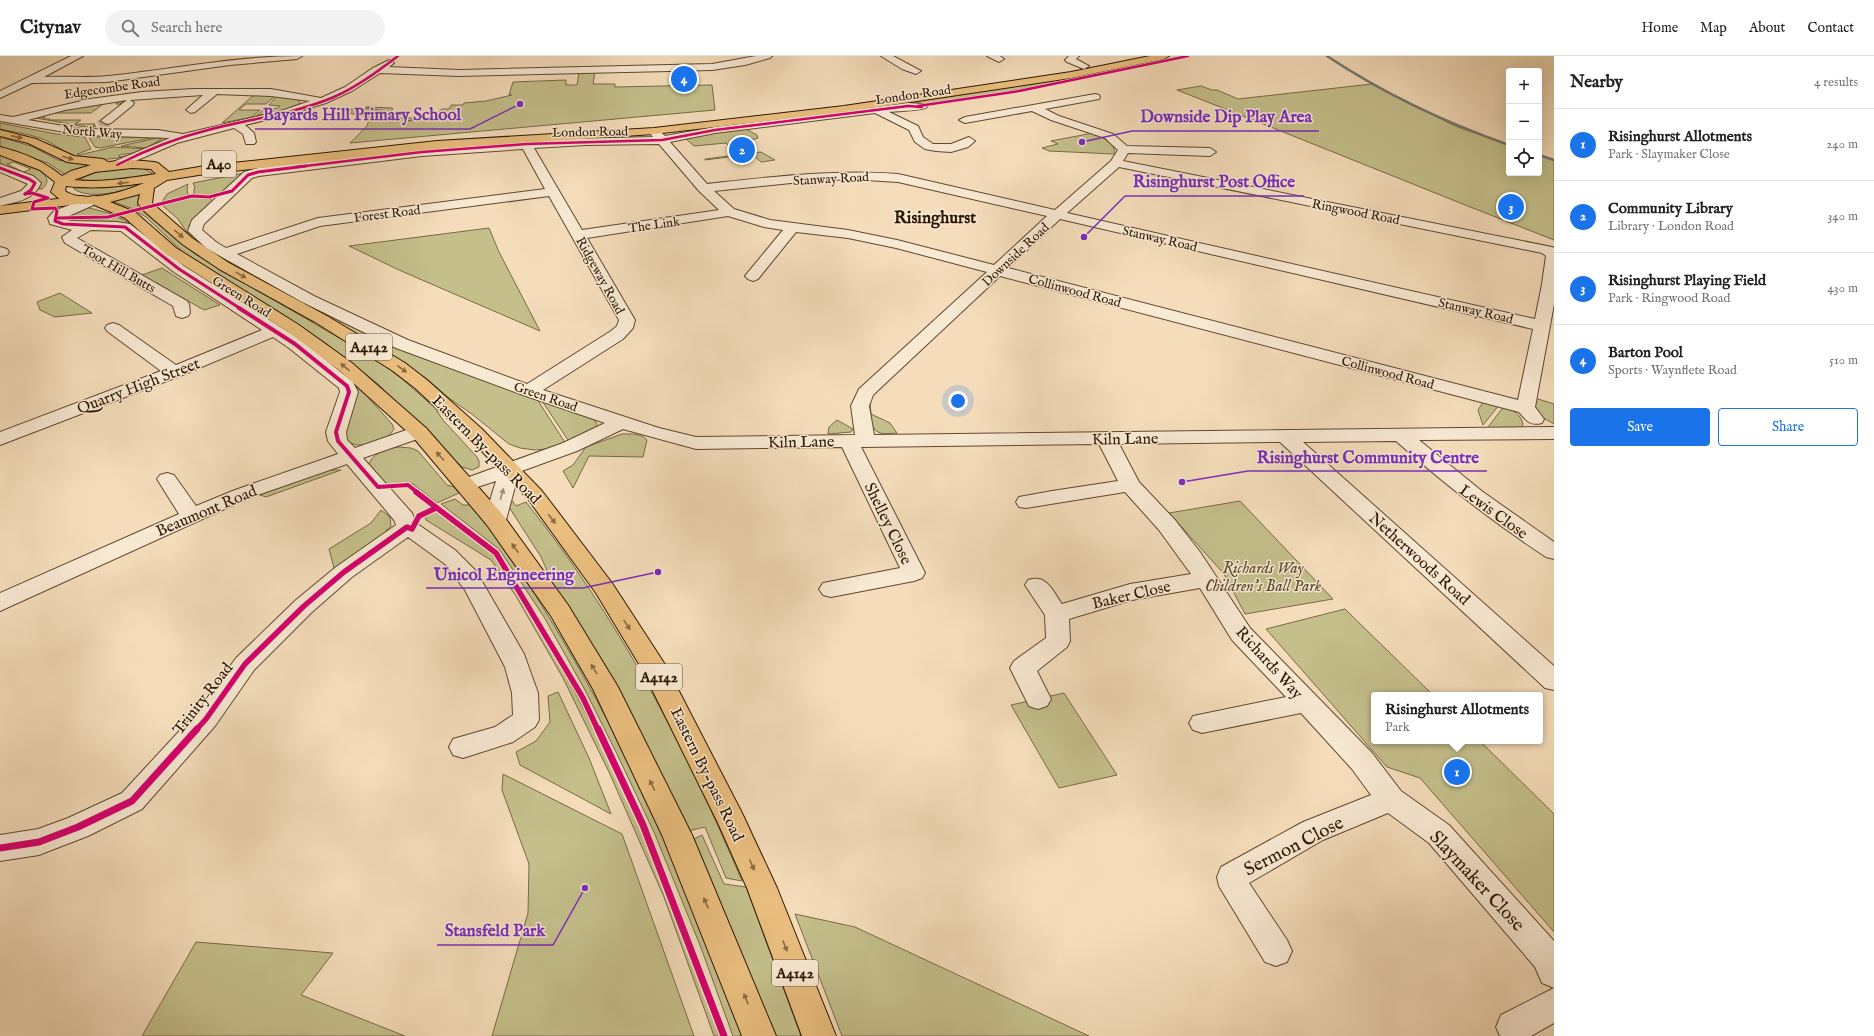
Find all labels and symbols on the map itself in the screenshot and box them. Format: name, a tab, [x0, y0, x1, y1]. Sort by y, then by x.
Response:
pin: 4	[671, 64, 697, 94]
street label: Edgecombe Road	[63, 73, 161, 104]
street label: London Road	[874, 82, 952, 109]
callout: Bayards Hill Primary School	[255, 100, 470, 129]
callout: Downside Dip Play Area	[1132, 102, 1319, 131]
text: Bayards Hill Primary School	[263, 105, 462, 126]
text: Downside Dip Play Area	[1140, 107, 1312, 128]
street label: North Way	[61, 121, 123, 144]
street label: London Road	[552, 123, 628, 142]
one-way arrow	[11, 134, 23, 140]
pin: 2	[729, 135, 755, 165]
road number: A40	[202, 151, 236, 177]
one-way arrow	[63, 155, 75, 161]
callout: Risinghurst Post Office	[1125, 167, 1304, 196]
street label: Stanway Road	[793, 169, 870, 190]
text: Risinghurst Post Office	[1133, 172, 1295, 193]
one-way arrow	[117, 180, 129, 186]
pin: 3	[1498, 192, 1524, 222]
street label: Ringwood Road	[1310, 196, 1401, 229]
street label: Forest Road	[353, 202, 422, 227]
district label: Risinghurst	[894, 208, 976, 229]
street label: The Link	[627, 213, 682, 238]
street label: Downside Road	[979, 220, 1053, 291]
street label: Stanway Road	[1121, 223, 1199, 256]
one-way arrow	[174, 229, 184, 238]
street label: Ridgeway Road	[571, 234, 628, 317]
street label: Toot Hill Butts	[78, 241, 159, 298]
street label: Collinwood Road	[1026, 271, 1123, 312]
one-way arrow	[235, 272, 247, 279]
street label: Green Road	[209, 273, 274, 322]
street label: Stanway Road	[1437, 295, 1515, 328]
road number: A4142	[346, 334, 392, 360]
street label: Collinwood Road	[1339, 353, 1436, 394]
street label: Quarry High Street	[74, 354, 203, 419]
one-way arrow	[340, 362, 351, 371]
one-way arrow	[396, 365, 407, 373]
street label: Green Road	[511, 379, 580, 416]
street label: Eastern By-pass Road	[427, 391, 545, 510]
your location	[948, 391, 968, 411]
street label: Kiln Lane	[1092, 429, 1158, 451]
street label: Kiln Lane	[768, 432, 834, 454]
callout: Risinghurst Community Centre	[1248, 442, 1487, 471]
text: Risinghurst Community Centre	[1257, 448, 1479, 469]
one-way arrow	[435, 451, 444, 461]
street label: Shelley Close	[859, 480, 916, 568]
street label: Beaumont Road	[153, 481, 261, 542]
street label: Lewis Close	[1455, 481, 1531, 544]
one-way arrow	[499, 488, 505, 500]
street label: Netherwoods Road	[1364, 509, 1474, 611]
one-way arrow	[548, 514, 557, 525]
one-way arrow	[511, 543, 519, 554]
callout: Unicol Engineering	[426, 559, 583, 588]
park label: Richards Way Children's Ball Park	[1205, 559, 1322, 597]
text: Unicol Engineering	[433, 565, 575, 586]
street label: Baker Close	[1090, 577, 1173, 615]
one-way arrow	[624, 619, 631, 631]
street label: Richards Way	[1231, 623, 1306, 704]
street label: Trinity Road	[169, 659, 238, 739]
one-way arrow	[590, 664, 598, 674]
road number: A4142	[636, 664, 682, 690]
street label: Eastern By-pass Road	[665, 705, 748, 846]
pin: 1	[1444, 757, 1470, 787]
one-way arrow	[649, 779, 655, 790]
street label: Sermon Close	[1240, 811, 1348, 882]
street label: Slaymaker Close	[1424, 826, 1530, 937]
one-way arrow	[749, 859, 755, 870]
one-way arrow	[702, 897, 708, 909]
callout: Stansfeld Park	[437, 916, 553, 945]
text: Stansfeld Park	[445, 921, 546, 942]
one-way arrow	[783, 940, 789, 952]
road number: A4142	[772, 960, 818, 986]
one-way arrow	[742, 993, 748, 1005]

